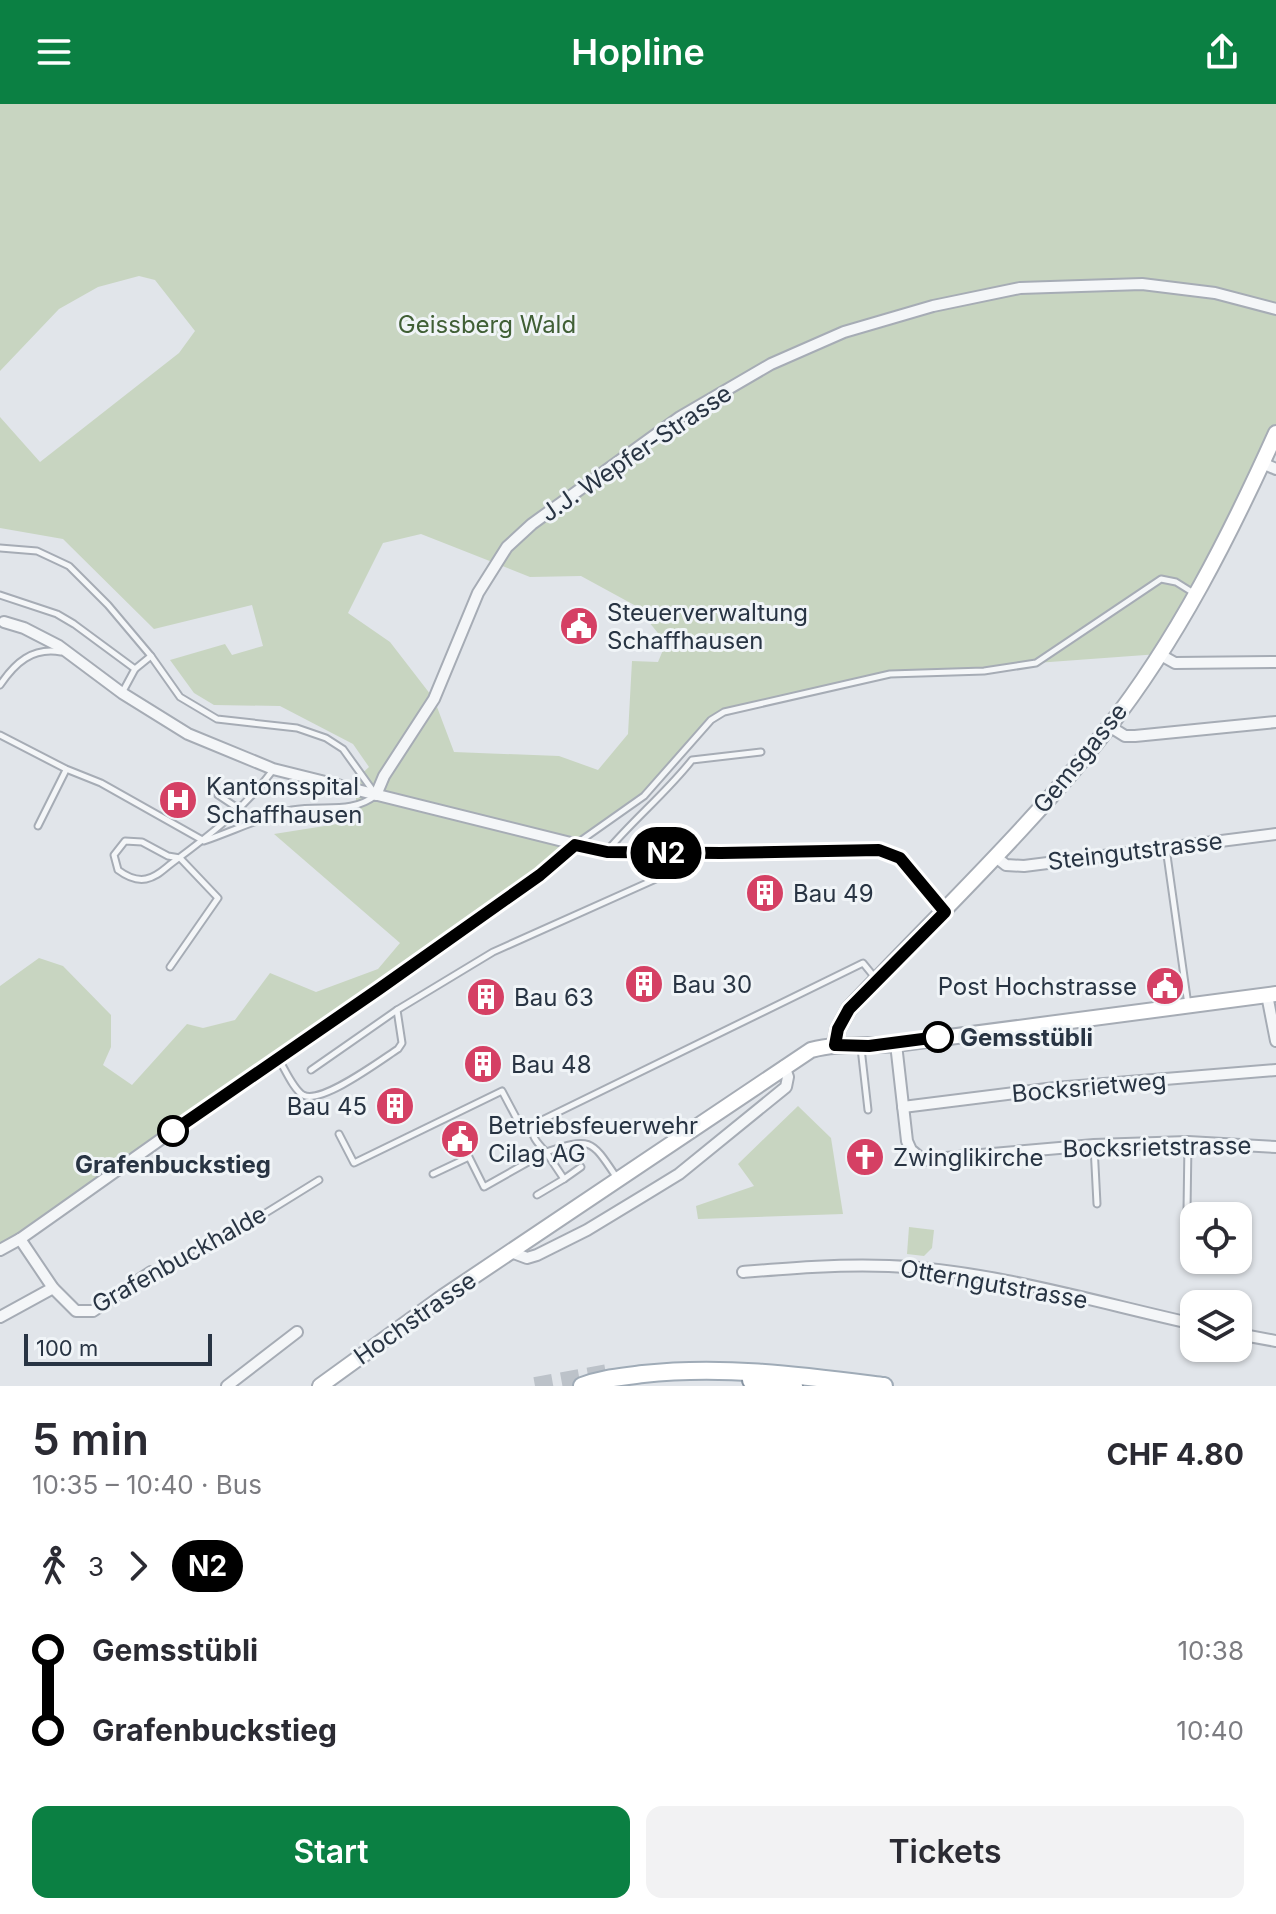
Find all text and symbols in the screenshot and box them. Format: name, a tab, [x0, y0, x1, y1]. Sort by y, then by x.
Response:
icon: menu	[32, 30, 76, 74]
text: Hopline	[571, 30, 705, 74]
icon: share	[1200, 30, 1244, 74]
park label: Geissberg Wald	[398, 310, 576, 339]
street label: J.J. Wepfer-Strasse	[535, 378, 737, 528]
place label: Steuerverwaltung Schaffhausen	[607, 598, 808, 655]
public building icon: Steuerverwaltung Schaffhausen	[558, 605, 600, 647]
street label: Gemsgasse	[1027, 697, 1133, 819]
place label: Kantonsspital Schaffhausen	[206, 772, 362, 829]
hospital icon: Kantonsspital Schaffhausen	[157, 779, 199, 821]
street label: Steingutstrasse	[1046, 826, 1224, 876]
line badge: N2	[630, 827, 702, 879]
text: N2	[647, 836, 685, 870]
building icon: Bau 49	[744, 872, 786, 914]
place label: Bau 49	[793, 879, 874, 908]
building icon: Bau 30	[623, 963, 665, 1005]
public building icon: Post Hochstrasse	[1144, 965, 1186, 1007]
place label: Bau 30	[672, 970, 752, 999]
place label: Post Hochstrasse	[938, 972, 1137, 1001]
building icon: Bau 63	[465, 976, 507, 1018]
place label: Bau 63	[514, 983, 594, 1012]
marker: Gemsstübli	[923, 1022, 953, 1052]
place label: Gemsstübli	[960, 1023, 1093, 1052]
building icon: Bau 48	[462, 1043, 504, 1085]
place label: Bau 48	[511, 1050, 591, 1079]
street label: Bocksrietweg	[1011, 1066, 1167, 1108]
building icon: Bau 45	[374, 1085, 416, 1127]
place label: Bau 45	[287, 1092, 367, 1121]
place label: Betriebsfeuerwehr Cilag AG	[488, 1111, 698, 1168]
marker: Grafenbuckstieg	[158, 1116, 188, 1146]
public building icon: Betriebsfeuerwehr Cilag AG	[439, 1118, 481, 1160]
street label: Bocksrietstrasse	[1062, 1131, 1252, 1163]
church icon: Zwinglikirche	[844, 1136, 886, 1178]
place label: Zwinglikirche	[893, 1143, 1044, 1172]
place label: Grafenbuckstieg	[75, 1150, 271, 1179]
street label: Grafenbuckhalde	[87, 1199, 271, 1319]
map controls	[1180, 1202, 1252, 1362]
button: locate	[1180, 1202, 1252, 1274]
street label: Otterngutstrasse	[898, 1253, 1090, 1315]
street label: Hochstrasse	[348, 1265, 482, 1371]
button: layers	[1180, 1290, 1252, 1362]
scale bar	[24, 1330, 212, 1366]
text: 100 m	[36, 1335, 98, 1361]
text: 5 min	[32, 1412, 149, 1466]
text: CHF 4.80	[1106, 1436, 1244, 1472]
text: 10:35 – 10:40 · Bus	[32, 1469, 262, 1500]
icon: walk	[32, 1544, 76, 1588]
icon: forward	[116, 1544, 160, 1588]
text: N2	[188, 1549, 227, 1583]
text: 3	[88, 1551, 104, 1582]
text: Gemsstübli	[92, 1632, 258, 1668]
text: 10:38	[1177, 1635, 1244, 1666]
text: Grafenbuckstieg	[92, 1712, 337, 1748]
text: 10:40	[1176, 1715, 1244, 1746]
button: Start	[32, 1806, 630, 1898]
button: Tickets	[646, 1806, 1244, 1898]

